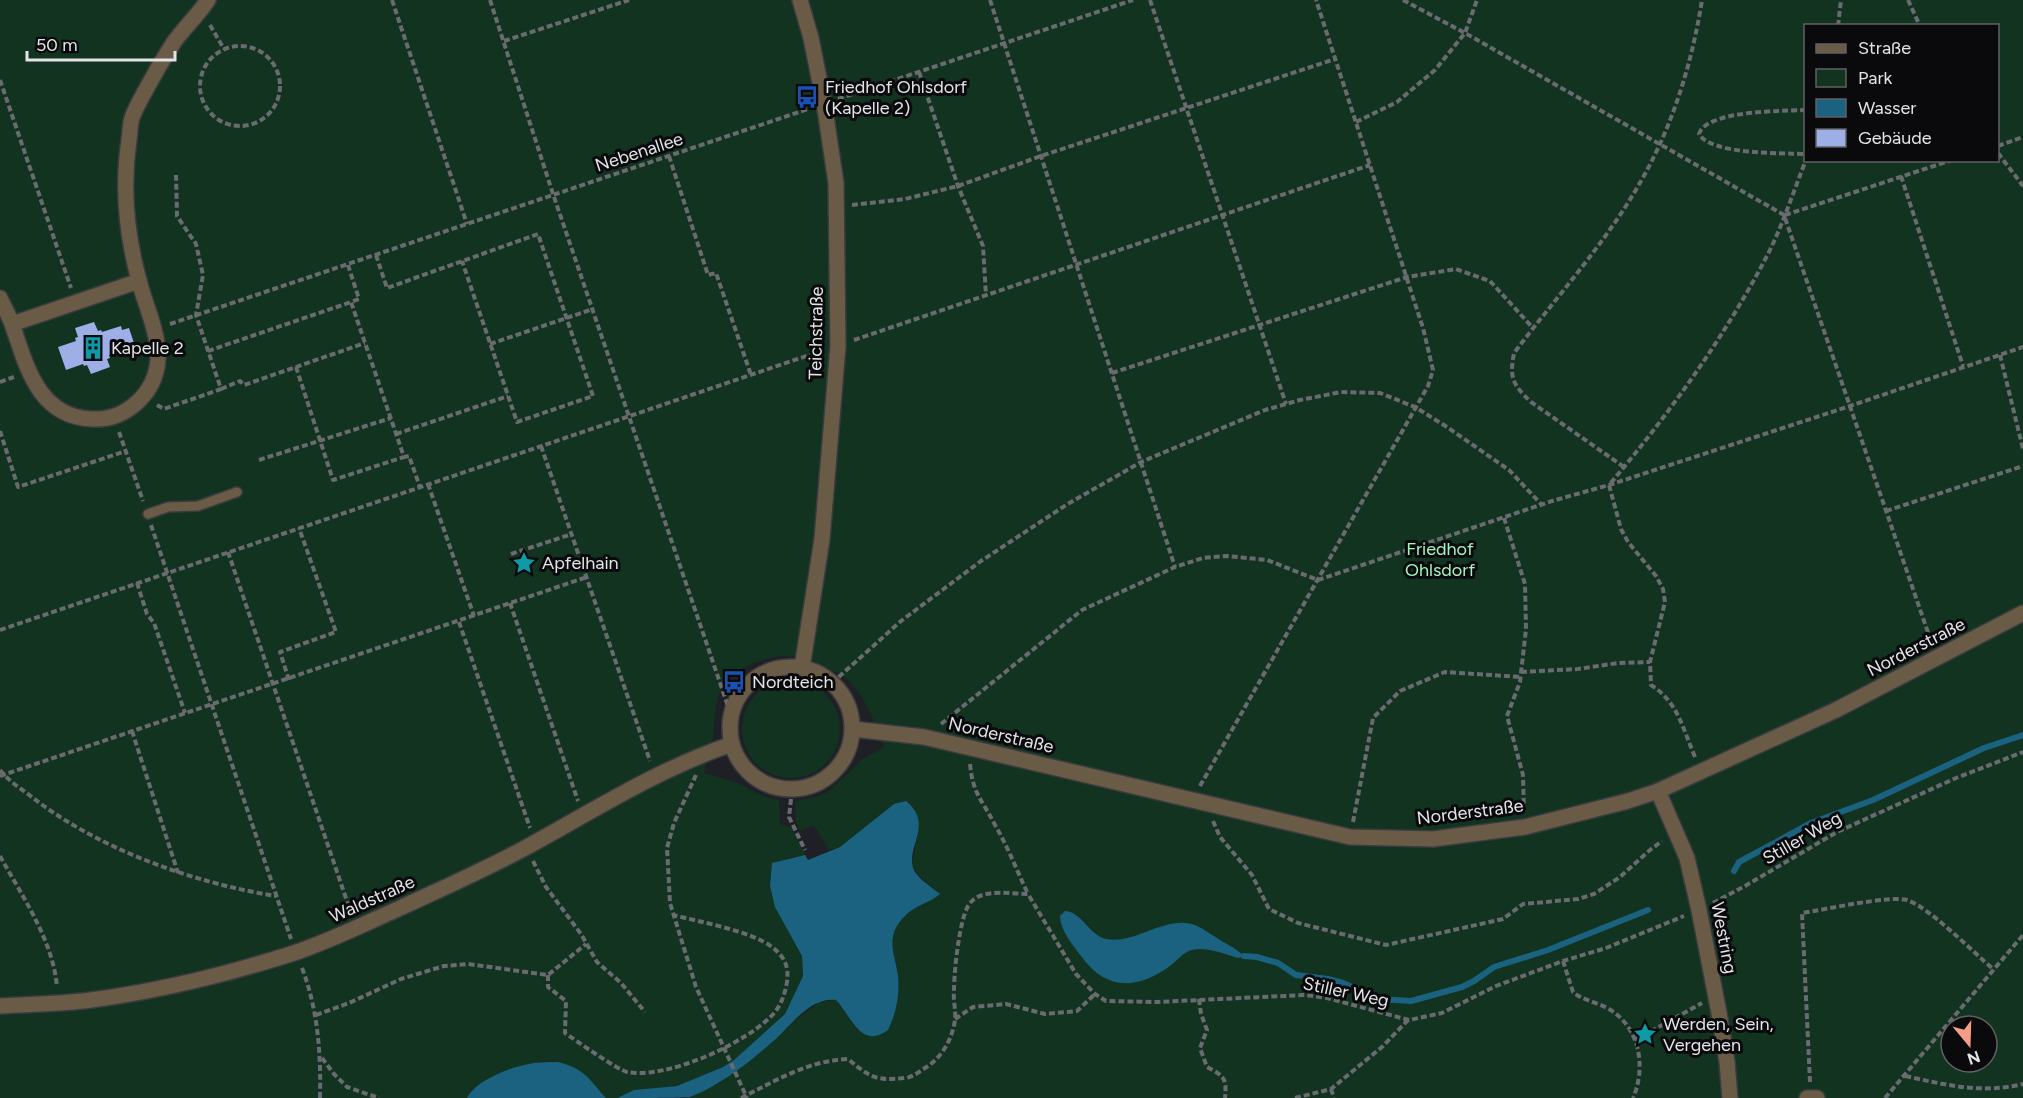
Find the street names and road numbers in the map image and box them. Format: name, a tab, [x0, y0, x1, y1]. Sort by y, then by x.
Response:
street label: Nebenallee	[592, 127, 686, 177]
street label: Teichstraße	[804, 286, 828, 380]
street label: Norderstraße	[1863, 613, 1969, 681]
street label: Norderstraße	[946, 712, 1056, 758]
street label: Norderstraße	[1415, 795, 1525, 829]
street label: Stiller Weg	[1759, 807, 1845, 869]
street label: Waldstraße	[326, 870, 418, 927]
street label: Westring	[1706, 900, 1742, 976]
street label: Stiller Weg	[1301, 972, 1391, 1012]

